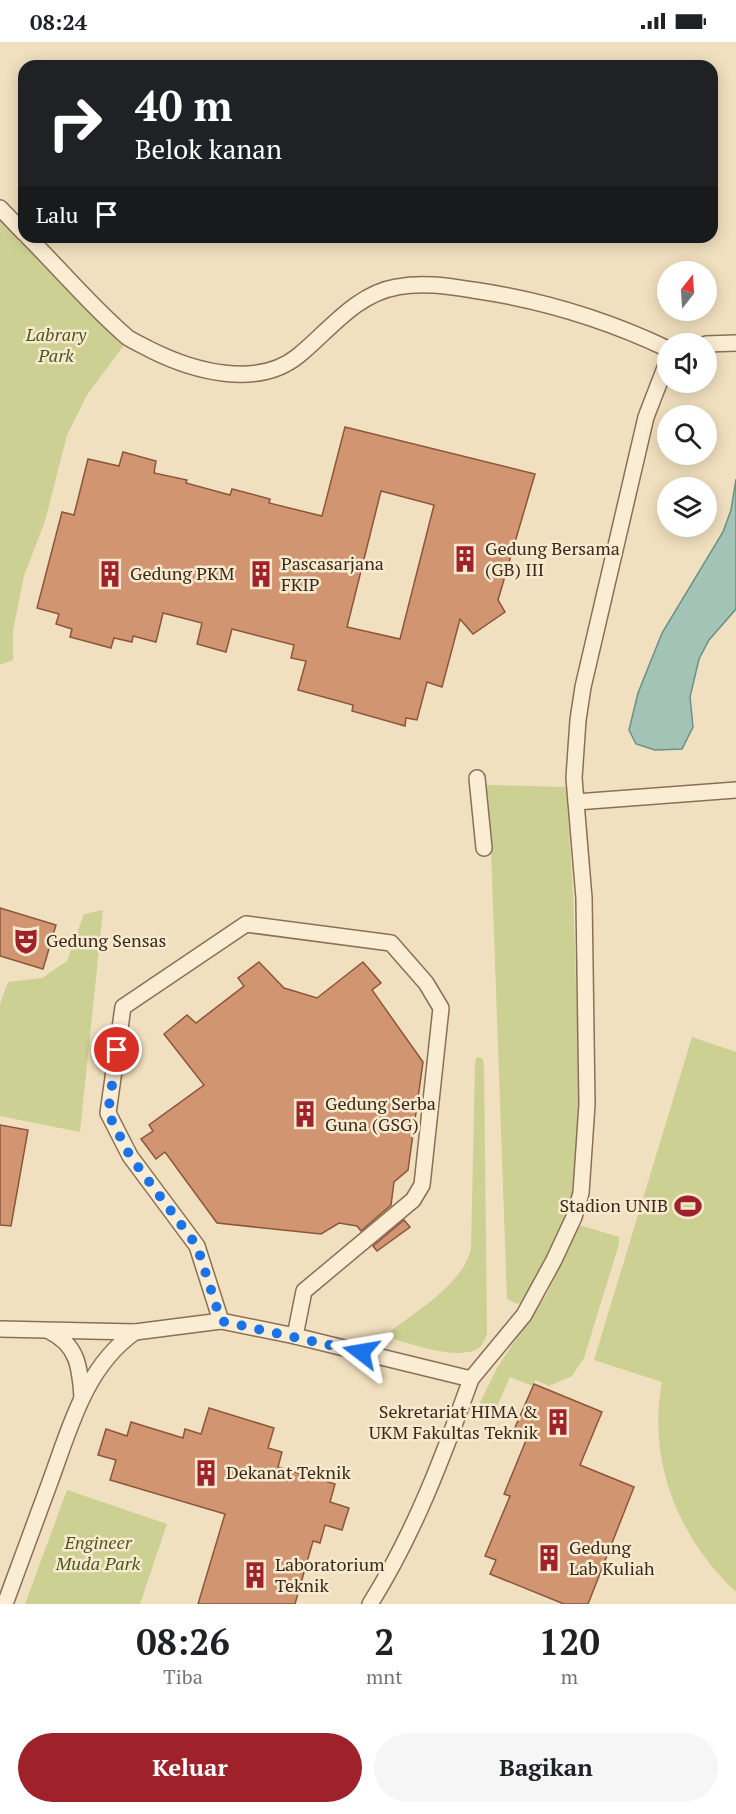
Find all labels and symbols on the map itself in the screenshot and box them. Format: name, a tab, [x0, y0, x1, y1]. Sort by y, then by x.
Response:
north arrow	[657, 261, 717, 321]
park label: Labrary Park	[25, 322, 87, 367]
place label: Gedung Bersama (GB) III	[485, 536, 620, 581]
building icon: Gedung Bersama (GB) III	[450, 544, 480, 574]
place label: Pascasarjana FKIP	[281, 551, 384, 596]
building icon: Gedung PKM	[95, 559, 125, 589]
building icon: Pascasarjana FKIP	[246, 559, 276, 589]
place label: Gedung PKM	[130, 561, 235, 585]
theatre icon: Gedung Sensas	[11, 926, 41, 956]
place label: Gedung Sensas	[46, 928, 166, 952]
pin	[91, 1024, 142, 1075]
place label: Gedung Serba Guna (GSG)	[325, 1091, 436, 1136]
building icon: Gedung Serba Guna (GSG)	[290, 1099, 320, 1129]
sports icon: Stadion UNIB	[673, 1191, 703, 1221]
place label: Stadion UNIB	[559, 1193, 668, 1217]
position arrow	[329, 1320, 393, 1384]
place label: Sekretariat HIMA & UKM Fakultas Teknik	[369, 1399, 539, 1444]
building icon: Sekretariat HIMA & UKM Fakultas Teknik	[543, 1407, 573, 1437]
building icon: Dekanat Teknik	[191, 1458, 221, 1488]
place label: Dekanat Teknik	[226, 1460, 351, 1484]
park label: Engineer Muda Park	[55, 1530, 141, 1575]
place label: Gedung Lab Kuliah	[569, 1535, 655, 1580]
building icon: Gedung Lab Kuliah	[534, 1543, 564, 1573]
place label: Laboratorium Teknik	[275, 1552, 385, 1597]
building icon: Laboratorium Teknik	[240, 1560, 270, 1590]

